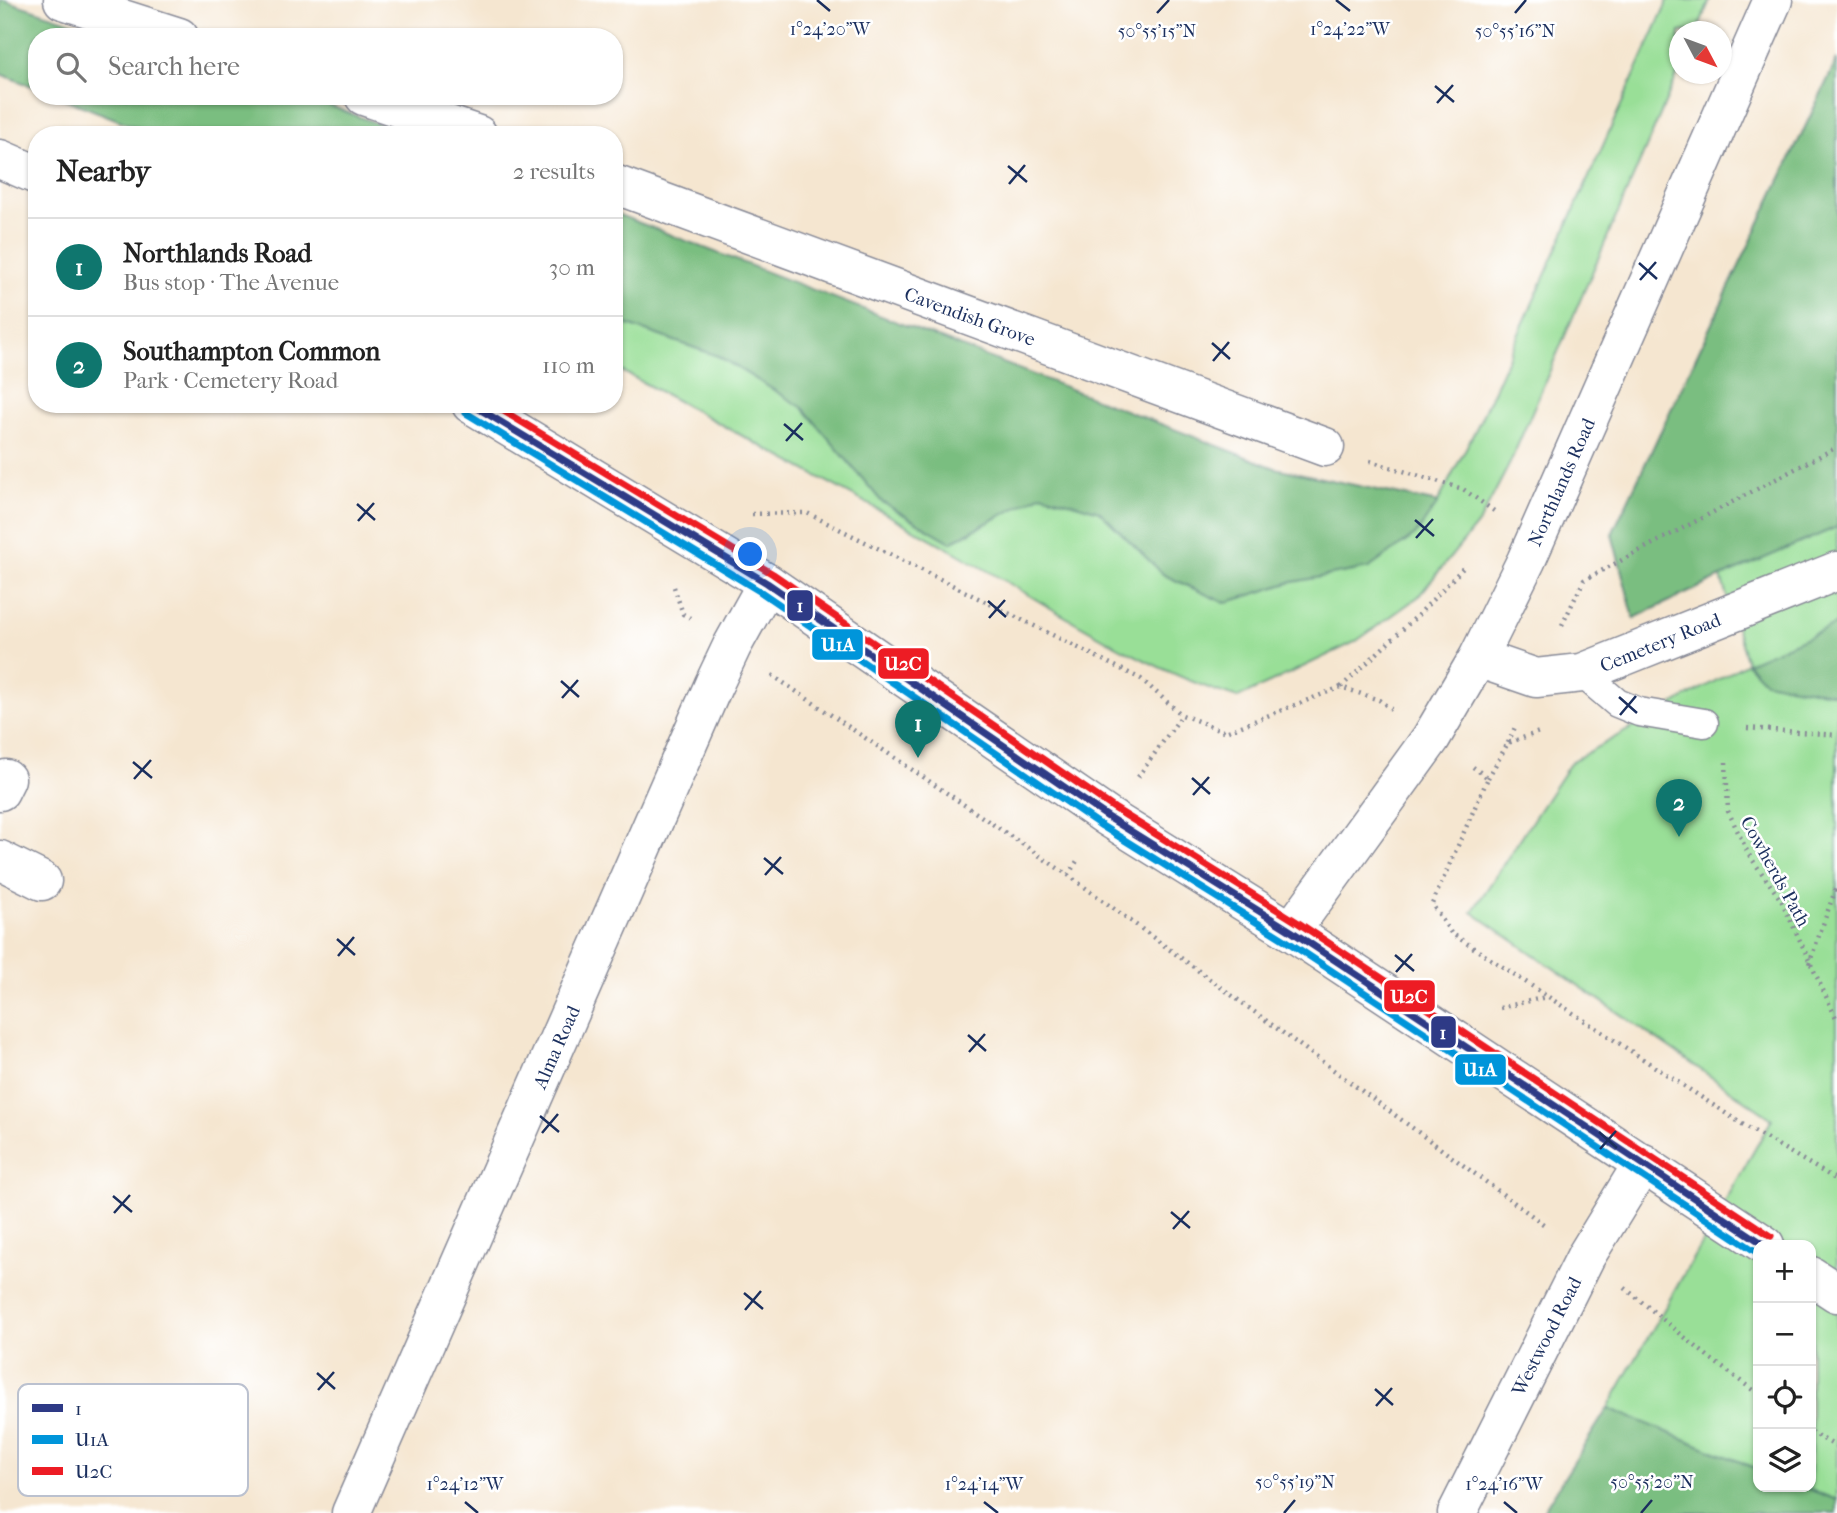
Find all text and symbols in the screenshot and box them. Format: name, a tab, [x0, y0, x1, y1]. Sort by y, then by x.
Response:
text: 1°24'20"W	[790, 19, 872, 40]
text: 1°24'22"W	[1310, 19, 1391, 40]
text: 50°55'15"N	[1118, 21, 1197, 42]
text: 50°55'16"N	[1475, 21, 1555, 42]
north arrow	[1669, 21, 1732, 84]
search box	[28, 28, 623, 105]
icon: search	[52, 48, 90, 86]
text: Search here	[108, 51, 240, 82]
text: Nearby	[56, 154, 151, 189]
text: 2 results	[513, 158, 595, 185]
text: Northlands Road	[123, 238, 312, 269]
text: 1	[75, 254, 83, 281]
text: 30 m	[549, 254, 595, 281]
text: Bus stop · The Avenue	[123, 269, 339, 296]
street label: Cavendish Grove	[901, 283, 1038, 351]
text: Southampton Common	[123, 336, 380, 367]
text: 2	[73, 352, 85, 379]
text: 110 m	[542, 352, 595, 379]
text: Park · Cemetery Road	[123, 367, 338, 394]
street label: Northlands Road	[1524, 414, 1600, 550]
your location	[733, 537, 767, 571]
line badge: 1	[786, 589, 814, 622]
text: 1	[797, 595, 803, 617]
street label: Cemetery Road	[1597, 608, 1724, 677]
line badge: U1A	[811, 628, 864, 661]
text: U1A	[820, 634, 856, 656]
line badge: U2C	[877, 647, 930, 680]
text: U2C	[883, 653, 922, 675]
pin: 1	[895, 700, 941, 758]
pin: 2	[1656, 779, 1702, 837]
street label: Cowherds Path	[1736, 812, 1815, 931]
line badge: U2C	[1383, 979, 1436, 1013]
text: U2C	[1389, 986, 1428, 1008]
street label: Alma Road	[528, 1002, 585, 1093]
line badge: 1	[1430, 1015, 1457, 1049]
text: 1	[1440, 1022, 1446, 1044]
line badge: U1A	[1454, 1053, 1507, 1086]
text: U1A	[1462, 1059, 1498, 1081]
map controls	[1753, 1240, 1816, 1492]
button: +	[1753, 1240, 1816, 1303]
street label: Westwood Road	[1507, 1273, 1587, 1400]
button: −	[1753, 1303, 1816, 1366]
button: locate	[1753, 1366, 1816, 1429]
legend	[18, 1384, 248, 1496]
text: 1	[75, 1398, 82, 1420]
text: U1A	[75, 1429, 110, 1451]
button: layers	[1753, 1429, 1816, 1492]
text: U2C	[75, 1461, 112, 1483]
text: 50°55'19"N	[1255, 1472, 1335, 1493]
text: 50°55'20"N	[1610, 1472, 1694, 1493]
text: 1°24'12"W	[426, 1474, 505, 1495]
text: 1°24'14"W	[945, 1474, 1025, 1495]
text: 1°24'16"W	[1465, 1474, 1544, 1495]

